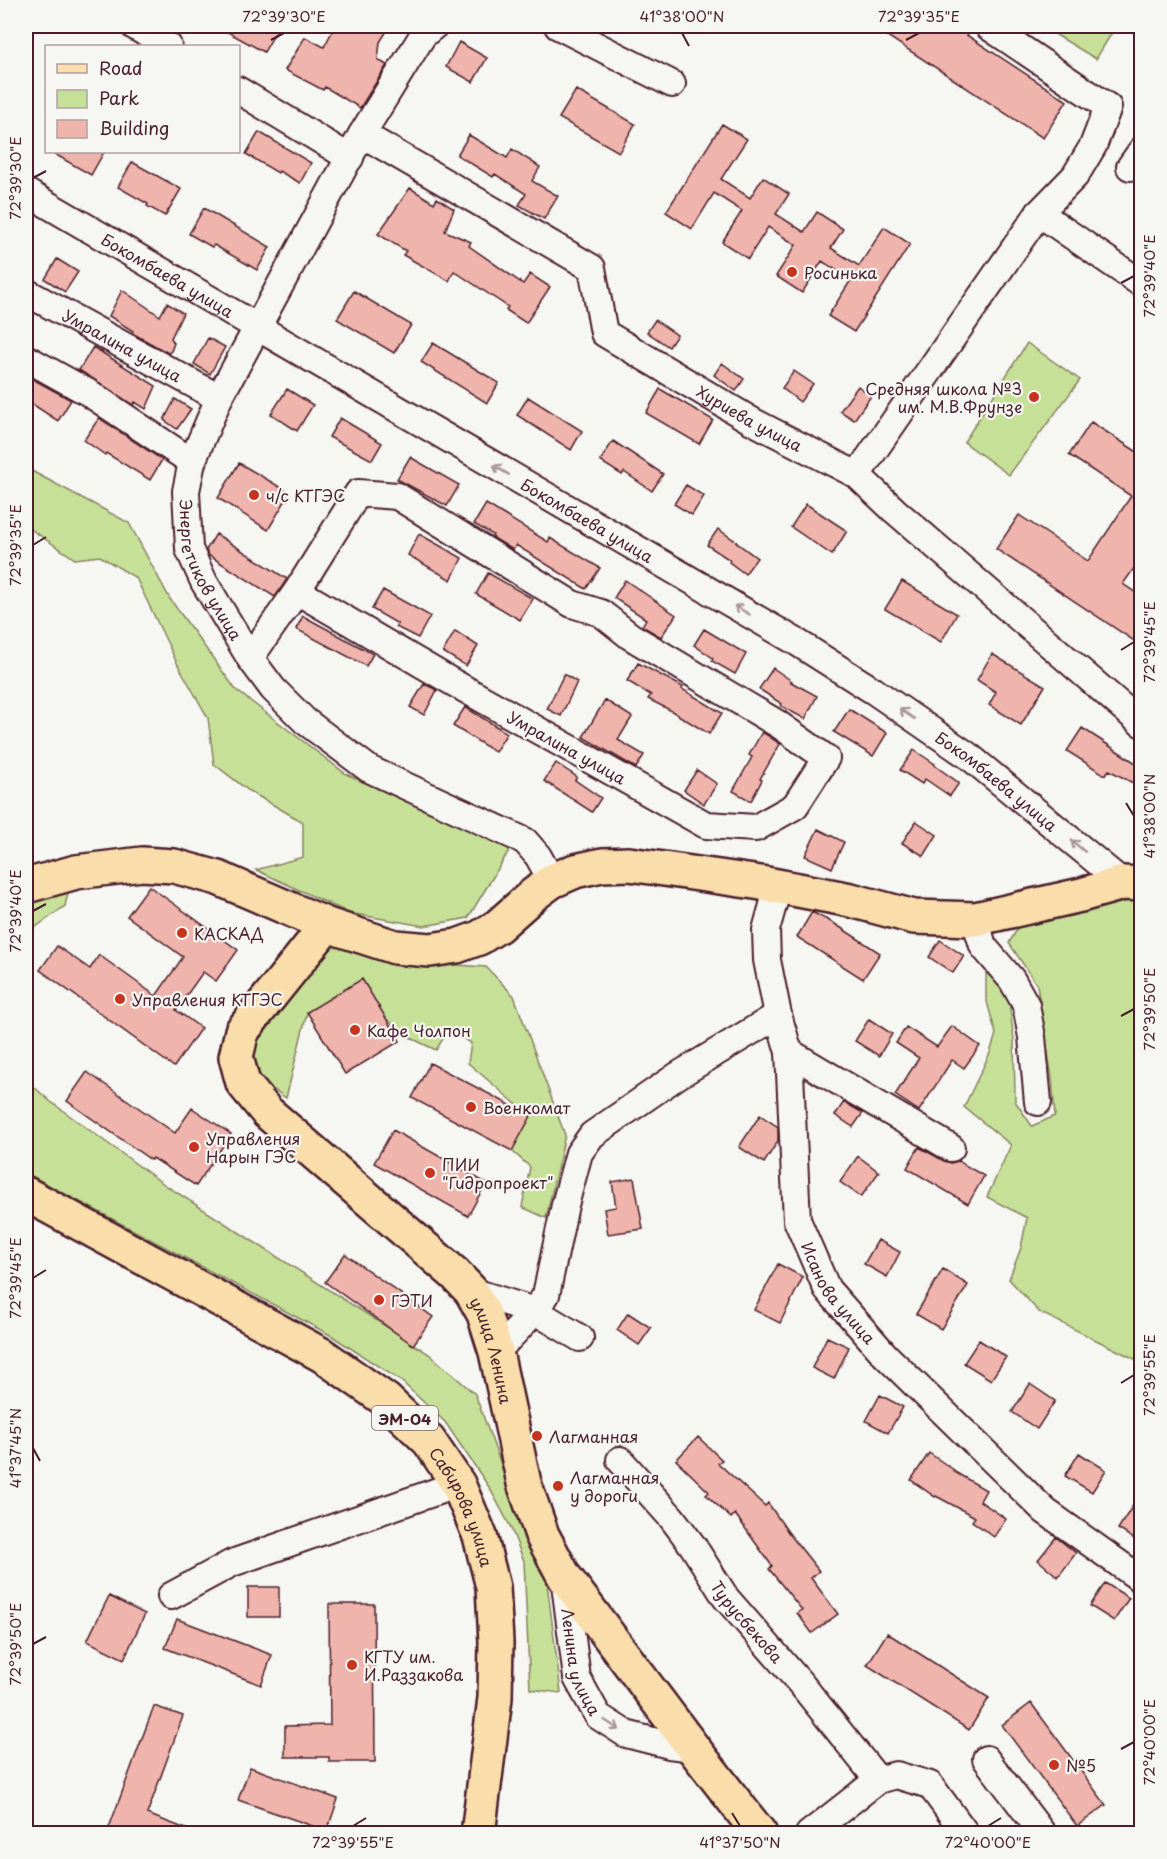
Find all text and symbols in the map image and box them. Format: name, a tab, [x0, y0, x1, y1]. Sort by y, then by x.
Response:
text: 72°39'30"E	[242, 4, 326, 27]
text: 41°38'00"N	[640, 4, 724, 27]
text: 72°39'35"E	[878, 4, 960, 27]
legend	[45, 45, 240, 153]
text: Road	[99, 54, 143, 81]
text: Park	[99, 84, 139, 111]
text: Building	[99, 114, 169, 141]
text: 72°39'30"E	[3, 136, 26, 220]
street label: Бокомбаева улица	[97, 227, 238, 323]
text: 72°39'40"E	[1137, 234, 1160, 318]
place label: Росинька	[804, 260, 877, 284]
marker: Росинька	[785, 265, 799, 279]
street label: Умралина улица	[59, 303, 186, 387]
place label: Средняя школа №3 им. М.В.Фрунзе	[865, 376, 1022, 418]
street label: Хуриева улица	[692, 379, 807, 457]
marker: Средняя школа №3 им. М.В.Фрунзе	[1027, 390, 1041, 404]
one-way arrow	[493, 464, 510, 476]
street label: Бокомбаева улица	[517, 472, 658, 568]
place label: ч/с КТГЭС	[266, 483, 346, 507]
marker: ч/с КТГЭС	[247, 488, 261, 502]
street label: Энергетиков улица	[174, 499, 248, 645]
text: 72°39'35"E	[3, 504, 26, 586]
text: 72°39'45"E	[1137, 601, 1160, 683]
one-way arrow	[734, 604, 751, 616]
street label: Умралина улица	[503, 704, 631, 790]
one-way arrow	[899, 707, 916, 720]
street label: Бокомбаева улица	[931, 725, 1063, 836]
text: 41°38'00"N	[1137, 774, 1160, 858]
one-way arrow	[1071, 839, 1086, 853]
text: 72°39'40"E	[3, 869, 26, 953]
place label: КАСКАД	[194, 921, 264, 945]
marker: КАСКАД	[175, 926, 189, 940]
text: 72°39'50"E	[1137, 968, 1160, 1050]
place label: Управления КТГЭС	[132, 987, 283, 1011]
marker: Управления КТГЭС	[113, 992, 127, 1006]
place label: Кафе Чолпон	[367, 1018, 471, 1042]
marker: Кафе Чолпон	[348, 1023, 362, 1037]
place label: Военкомат	[483, 1095, 571, 1119]
marker: Военкомат	[464, 1100, 478, 1114]
place label: Управления Нарын ГЭС	[206, 1126, 301, 1168]
marker: Управления Нарын ГЭС	[187, 1140, 201, 1154]
place label: ПИИ "Гидропроект"	[442, 1152, 554, 1194]
marker: ПИИ "Гидропроект"	[423, 1166, 437, 1180]
text: 72°39'45"E	[3, 1237, 26, 1319]
street label: Исанова улица	[796, 1238, 882, 1349]
place label: ГЭТИ	[391, 1288, 433, 1312]
street label: улица Ленина	[464, 1292, 519, 1406]
marker: ГЭТИ	[372, 1293, 386, 1307]
text: 72°39'55"E	[1137, 1334, 1160, 1416]
road number: ЭМ-04	[372, 1406, 438, 1430]
text: 41°37'45"N	[3, 1408, 26, 1488]
place label: Лагманная	[549, 1424, 638, 1448]
marker: Лагманная	[530, 1429, 544, 1443]
street label: Сабирова улица	[424, 1442, 499, 1569]
place label: Лагманная у дороги	[570, 1465, 659, 1507]
marker: Лагманная у дороги	[551, 1479, 565, 1493]
street label: Турусбекова	[706, 1575, 789, 1668]
text: 72°39'50"E	[3, 1603, 26, 1685]
street label: Ленина улица	[556, 1607, 607, 1719]
place label: КГТУ им. И.Раззакова	[364, 1644, 463, 1686]
marker: КГТУ им. И.Раззакова	[345, 1658, 359, 1672]
text: 72°40'00"E	[1137, 1699, 1160, 1785]
one-way arrow	[604, 1719, 621, 1732]
place label: №5	[1066, 1753, 1096, 1777]
marker: №5	[1047, 1758, 1061, 1772]
text: 72°39'55"E	[312, 1830, 394, 1853]
text: 41°37'50"N	[699, 1830, 781, 1853]
text: 72°40'00"E	[945, 1830, 1031, 1853]

